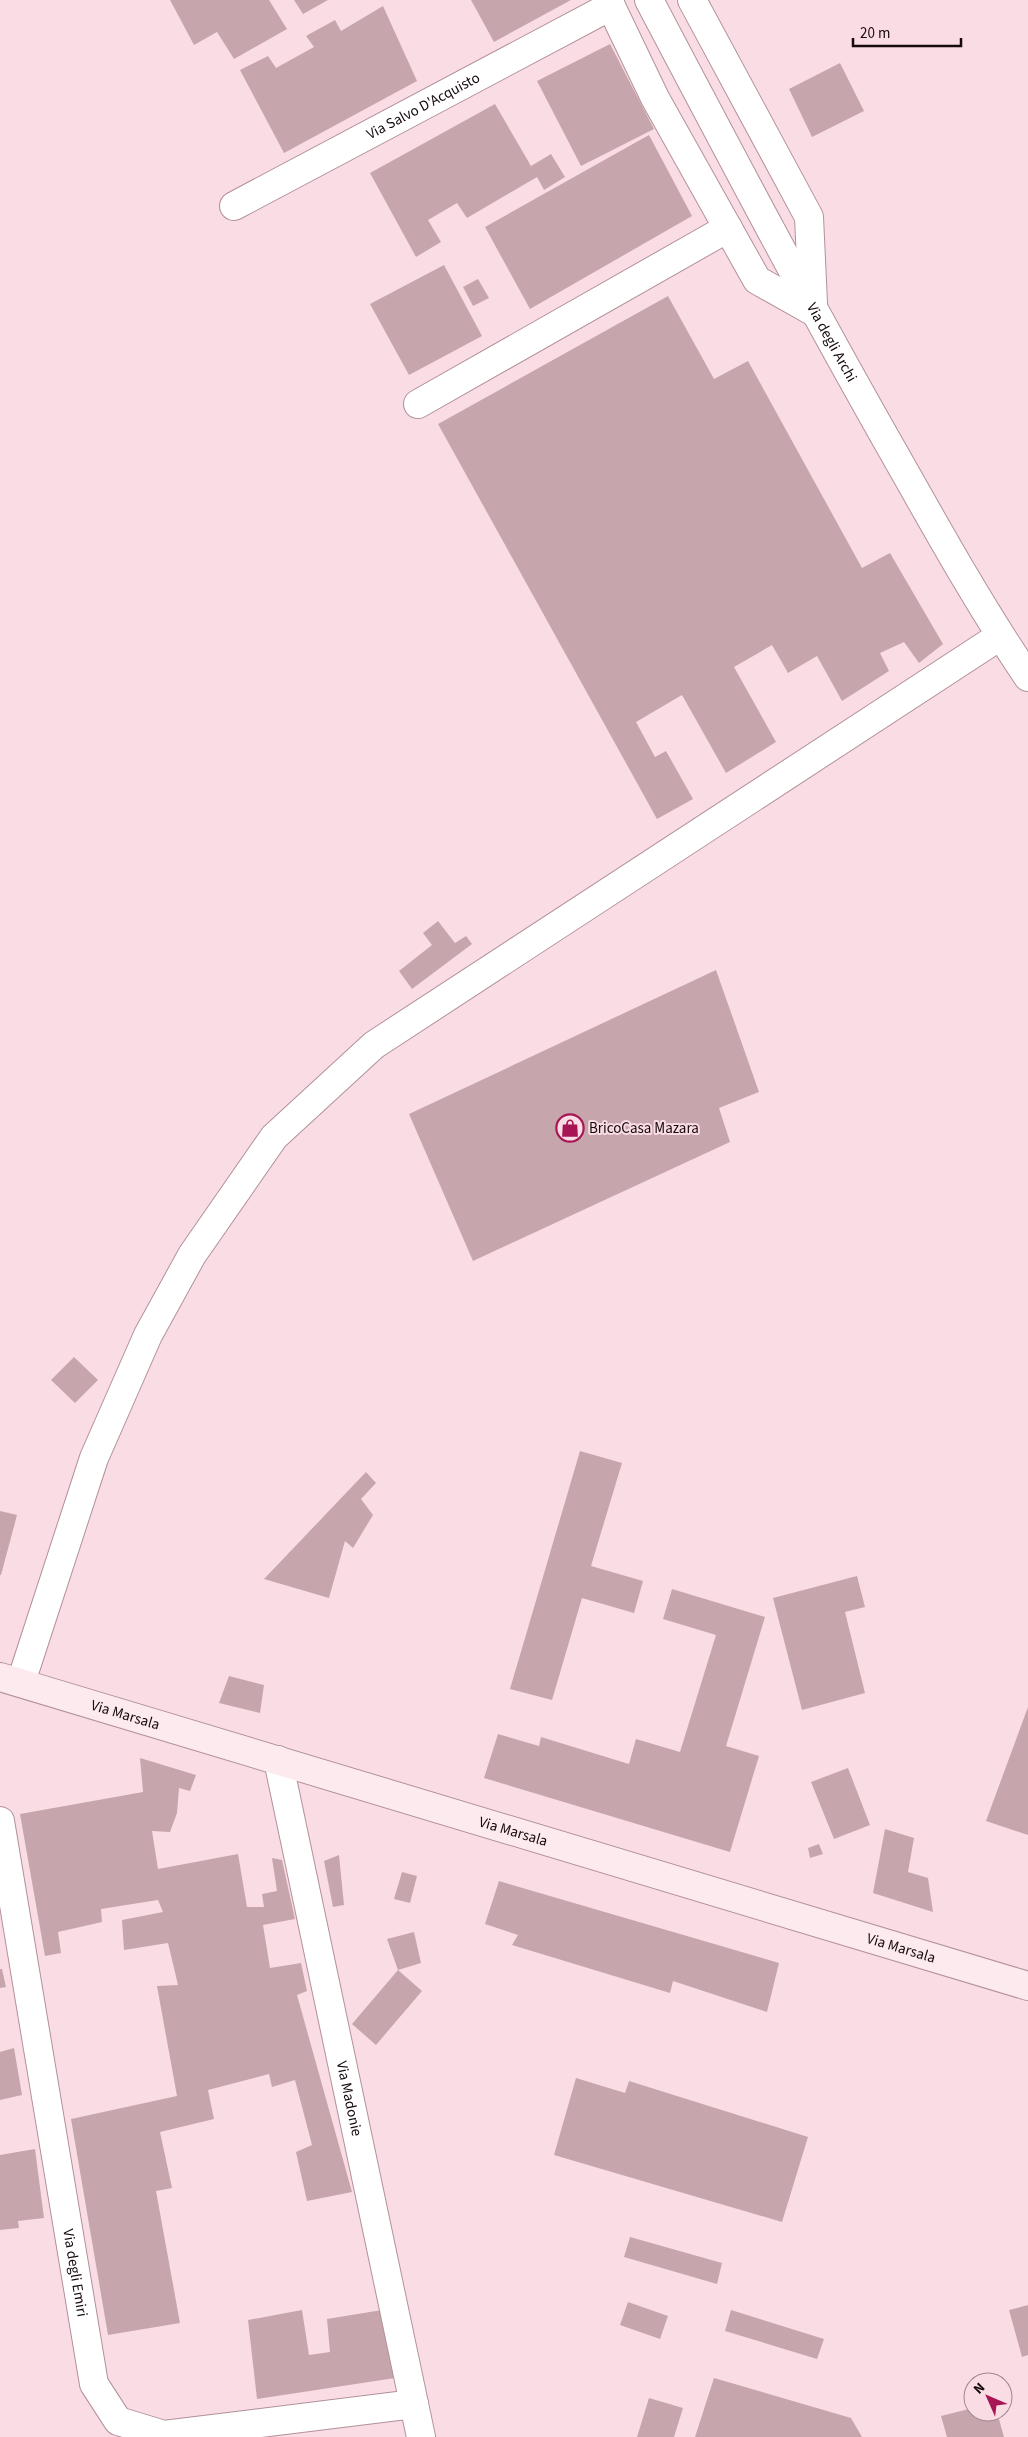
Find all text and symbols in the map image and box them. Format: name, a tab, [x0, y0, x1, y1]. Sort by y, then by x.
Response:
scale bar	[853, 15, 960, 47]
text: 20 m	[860, 23, 890, 44]
street label: Via Salvo D'Acquisto	[363, 67, 484, 145]
street label: Via degli Archi	[801, 299, 862, 386]
shop icon: BricoCasa Mazara	[555, 1113, 585, 1143]
place label: BricoCasa Mazara	[589, 1118, 699, 1139]
street label: Via Marsala	[88, 1695, 162, 1735]
street label: Via Marsala	[476, 1812, 550, 1852]
street label: Via Marsala	[864, 1928, 938, 1969]
street label: Via Madonie	[331, 2059, 367, 2138]
street label: Via degli Emiri	[57, 2227, 93, 2318]
north arrow	[963, 2372, 1013, 2422]
text: N	[969, 2378, 990, 2399]

